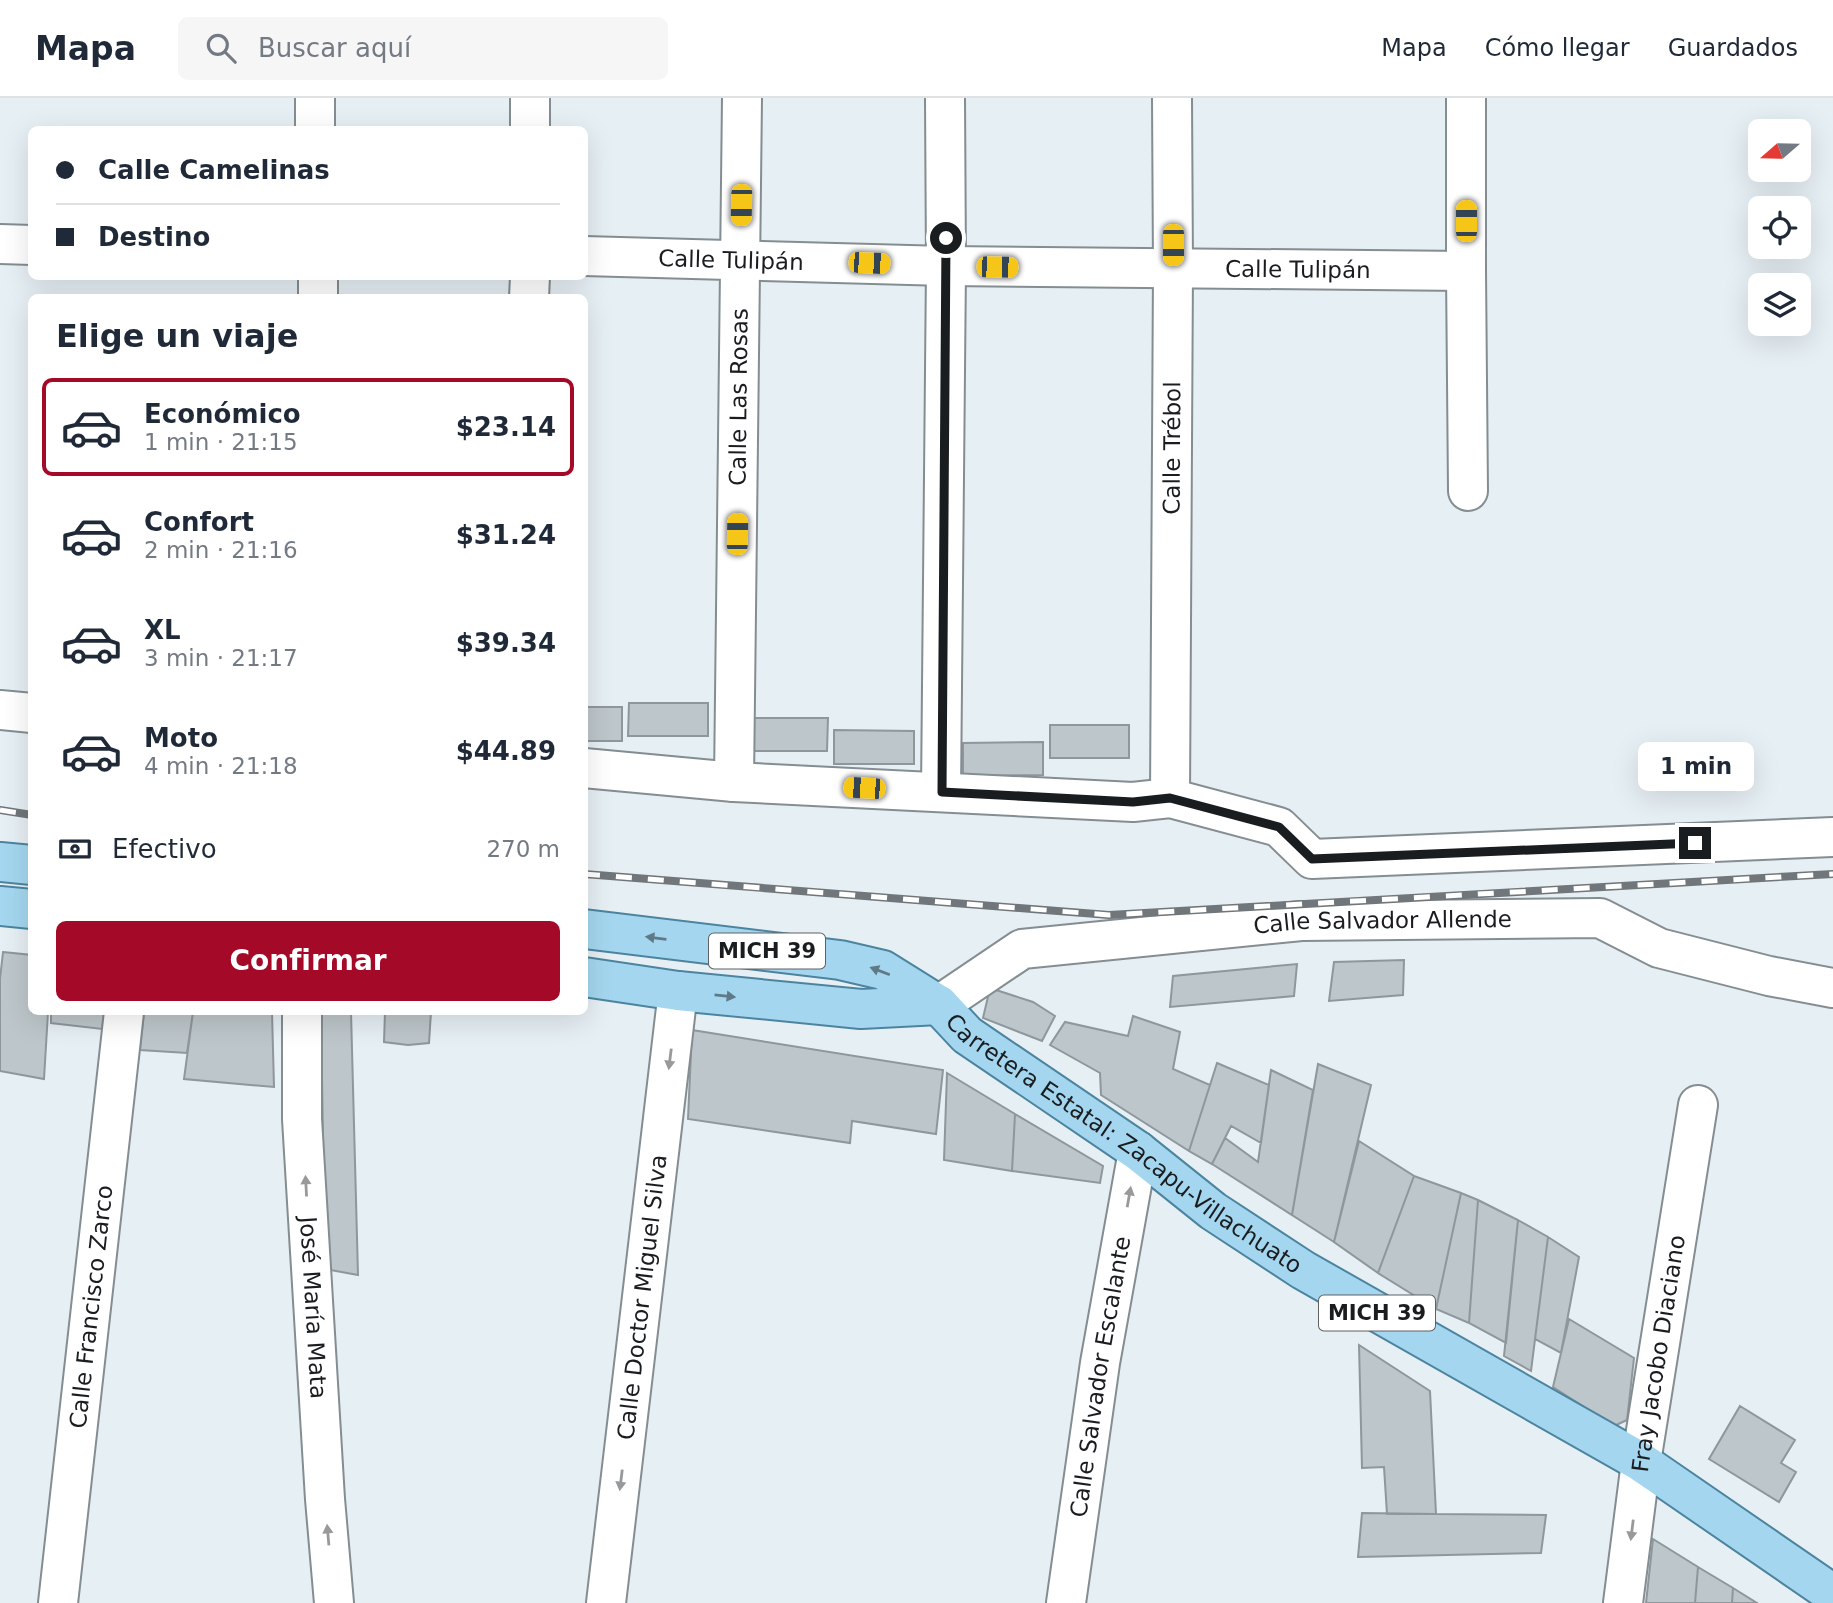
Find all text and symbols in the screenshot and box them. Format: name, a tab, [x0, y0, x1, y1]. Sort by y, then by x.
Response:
search box	[178, 17, 668, 80]
text: Mapa	[35, 29, 136, 68]
icon: search	[202, 29, 240, 67]
text: Buscar aquí	[258, 33, 411, 63]
text: Mapa	[1381, 34, 1447, 62]
text: Cómo llegar	[1485, 34, 1630, 62]
text: Guardados	[1668, 34, 1798, 62]
north arrow	[1748, 119, 1811, 182]
map controls	[1748, 119, 1811, 336]
text: Calle Camelinas	[98, 155, 330, 185]
car	[731, 184, 752, 226]
button: locate	[1748, 196, 1811, 259]
car	[1456, 200, 1477, 242]
text: Destino	[98, 222, 210, 252]
route start	[930, 222, 962, 254]
car	[1163, 224, 1184, 266]
street label: Calle Tulipán	[658, 245, 804, 275]
car	[848, 252, 891, 274]
car	[976, 256, 1019, 278]
street label: Calle Tulipán	[1225, 256, 1371, 283]
button: layers	[1748, 273, 1811, 336]
street label: Calle Las Rosas	[724, 308, 753, 486]
text: Elige un viaje	[56, 317, 298, 355]
street label: Calle Trébol	[1159, 381, 1185, 515]
icon: car	[60, 396, 123, 459]
text: Económico	[144, 399, 301, 429]
text: $23.14	[456, 412, 556, 442]
text: 1 min · 21:15	[144, 429, 298, 455]
icon: car	[60, 504, 123, 567]
text: Confort	[144, 507, 254, 537]
car	[727, 513, 748, 555]
text: $31.24	[456, 520, 556, 550]
text: 2 min · 21:16	[144, 537, 298, 563]
icon: car	[60, 612, 123, 675]
text: XL	[144, 615, 181, 645]
text: $39.34	[456, 628, 556, 658]
text: 3 min · 21:17	[144, 645, 298, 671]
icon: car	[60, 720, 123, 783]
text: Moto	[144, 723, 218, 753]
text: $44.89	[456, 736, 556, 766]
callout: 1 min	[1637, 742, 1753, 790]
text: 4 min · 21:18	[144, 753, 298, 779]
text: 1 min	[1660, 753, 1732, 779]
car	[843, 776, 886, 800]
route end	[1679, 827, 1711, 859]
icon: cash	[56, 830, 94, 868]
text: Efectivo	[112, 834, 217, 864]
text: 270 m	[486, 836, 560, 862]
street label: Calle Salvador Allende	[1252, 906, 1512, 939]
button: Confirmar	[56, 921, 560, 1001]
one-way arrow	[645, 932, 667, 943]
road number: MICH 39	[709, 934, 825, 968]
one-way arrow	[870, 966, 891, 977]
one-way arrow	[714, 991, 736, 1002]
street label: Carretera Estatal: Zacapu-Villachuato	[941, 1008, 1307, 1279]
one-way arrow	[665, 1048, 676, 1070]
street label: Calle Doctor Miguel Silva	[612, 1153, 672, 1441]
one-way arrow	[300, 1175, 311, 1197]
street label: Calle Francisco Zarco	[65, 1184, 118, 1430]
one-way arrow	[1124, 1186, 1135, 1208]
street label: José María Mata	[295, 1214, 332, 1400]
street label: Fray Jacobo Diaciano	[1627, 1233, 1690, 1474]
street label: Calle Salvador Escalante	[1065, 1234, 1136, 1519]
road number: MICH 39	[1319, 1296, 1435, 1330]
one-way arrow	[615, 1469, 626, 1491]
one-way arrow	[1627, 1519, 1638, 1541]
one-way arrow	[322, 1524, 333, 1546]

